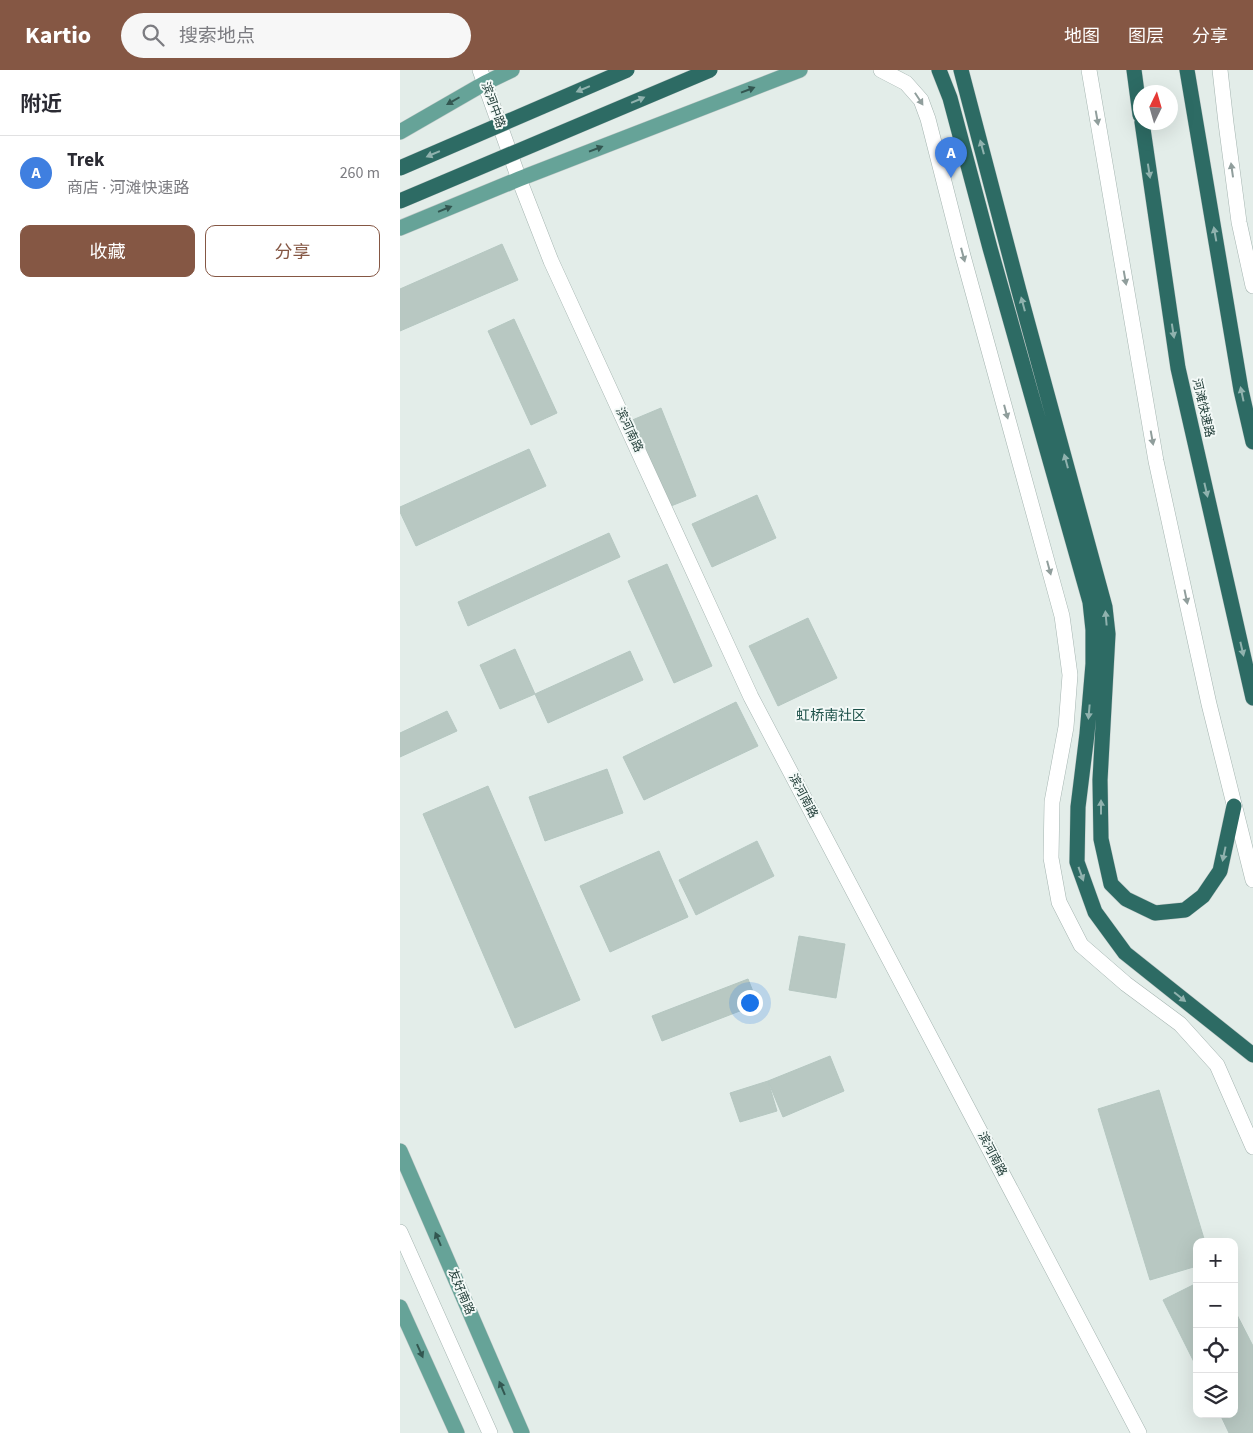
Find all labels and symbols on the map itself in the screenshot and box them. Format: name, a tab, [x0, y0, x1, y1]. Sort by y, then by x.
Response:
street label: 滨河中路	[477, 80, 509, 130]
north arrow	[1133, 85, 1178, 130]
one-way arrow	[575, 86, 590, 94]
one-way arrow	[740, 86, 755, 93]
one-way arrow	[914, 92, 923, 106]
one-way arrow	[631, 96, 645, 104]
one-way arrow	[447, 97, 460, 106]
one-way arrow	[1093, 110, 1101, 126]
pin: A	[935, 137, 967, 178]
one-way arrow	[977, 140, 985, 155]
one-way arrow	[589, 145, 604, 153]
one-way arrow	[426, 150, 440, 158]
one-way arrow	[1228, 161, 1236, 177]
one-way arrow	[1145, 163, 1153, 179]
one-way arrow	[438, 205, 452, 213]
one-way arrow	[1211, 226, 1219, 242]
one-way arrow	[959, 247, 967, 262]
one-way arrow	[1121, 271, 1129, 287]
one-way arrow	[1019, 297, 1027, 312]
one-way arrow	[1169, 324, 1177, 340]
street label: 河滩快速路	[1188, 377, 1218, 439]
one-way arrow	[1238, 386, 1246, 402]
one-way arrow	[1002, 404, 1010, 419]
street label: 滨河南路	[611, 405, 647, 455]
one-way arrow	[1149, 431, 1157, 447]
one-way arrow	[1061, 454, 1069, 469]
one-way arrow	[1202, 483, 1210, 498]
one-way arrow	[1045, 561, 1053, 576]
one-way arrow	[1182, 590, 1190, 605]
one-way arrow	[1102, 610, 1110, 626]
one-way arrow	[1238, 641, 1246, 656]
one-way arrow	[1084, 705, 1092, 721]
district label: 虹桥南社区	[796, 706, 866, 726]
street label: 滨河南路	[784, 771, 822, 821]
one-way arrow	[1096, 798, 1104, 814]
one-way arrow	[1219, 846, 1227, 862]
one-way arrow	[1078, 866, 1085, 881]
your location	[737, 990, 763, 1016]
one-way arrow	[1173, 992, 1186, 1003]
street label: 滨河南路	[973, 1129, 1011, 1179]
one-way arrow	[433, 1232, 441, 1246]
street label: 友好南路	[444, 1267, 478, 1317]
one-way arrow	[417, 1344, 425, 1358]
one-way arrow	[498, 1381, 506, 1395]

